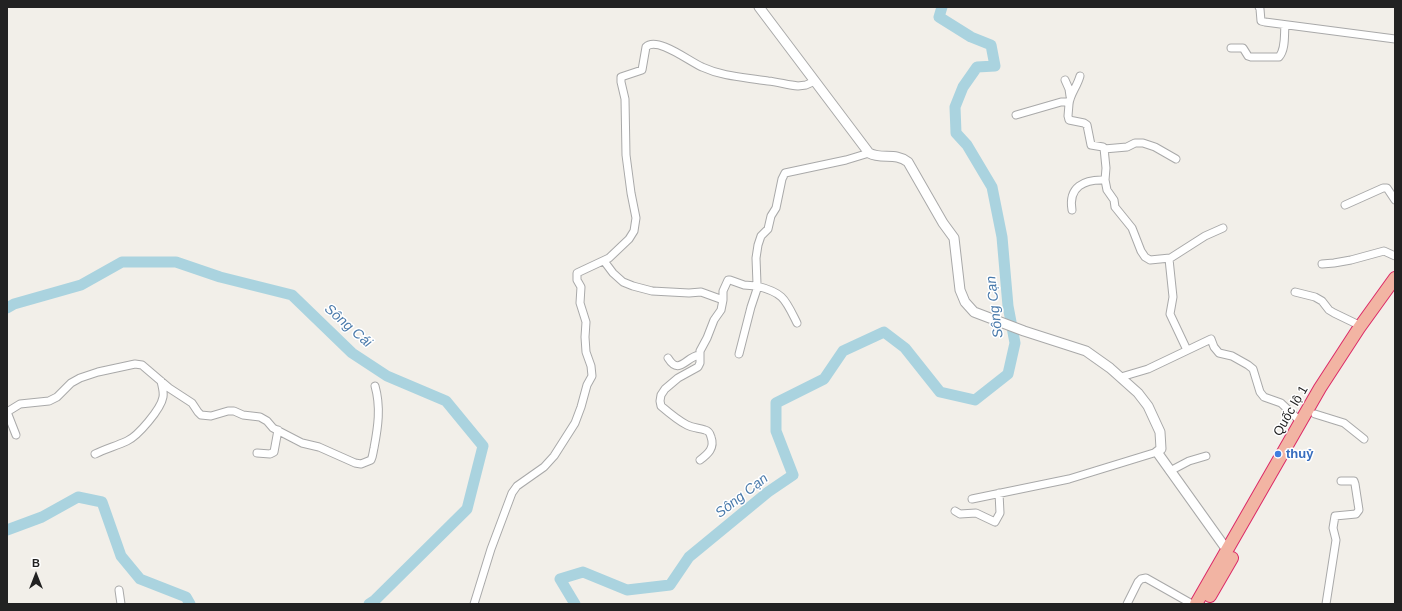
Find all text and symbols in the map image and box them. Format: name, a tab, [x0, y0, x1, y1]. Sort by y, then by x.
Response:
water label: Sông Cạn	[983, 275, 1007, 339]
water label: Sông Cái	[321, 301, 375, 351]
street label: Quốc lộ 1	[1270, 383, 1312, 439]
place label: thuỷ	[1286, 446, 1313, 462]
marker: thuỷ	[1273, 449, 1283, 459]
water label: Sông Cạn	[712, 470, 772, 522]
north arrow	[16, 555, 56, 595]
text: B	[32, 557, 40, 569]

